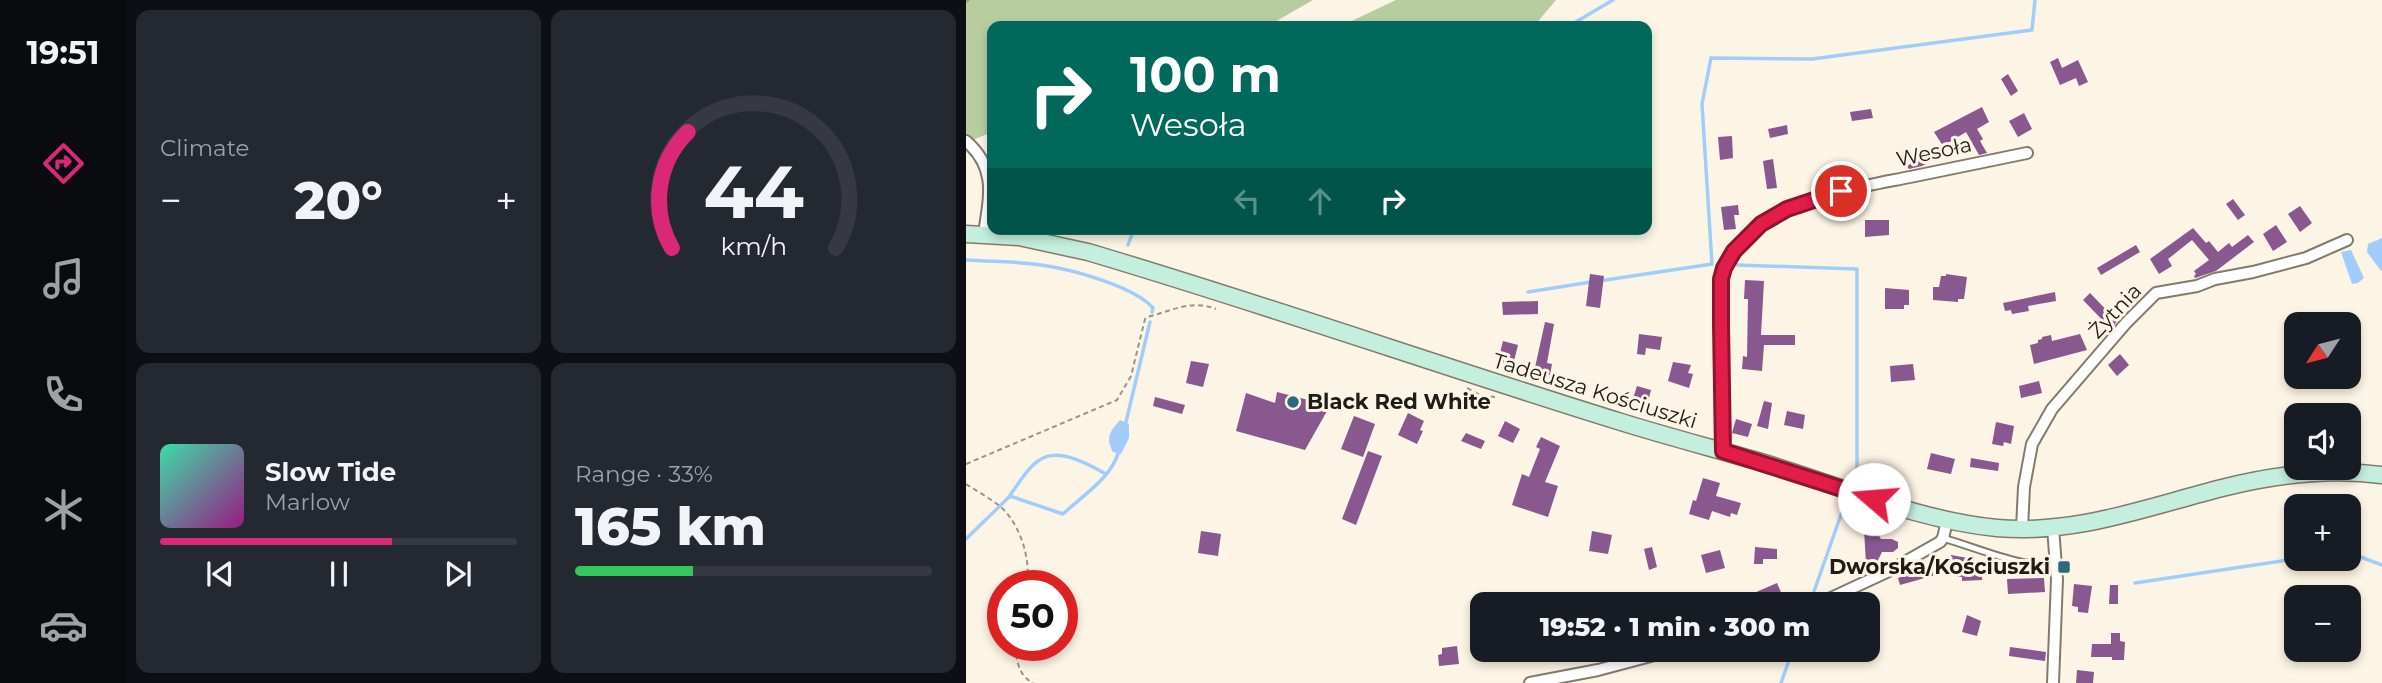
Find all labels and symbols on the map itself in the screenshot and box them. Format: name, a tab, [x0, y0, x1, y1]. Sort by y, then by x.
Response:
street label: Wesoła	[1894, 131, 1974, 172]
pin	[1811, 161, 1871, 221]
street label: Żytnia	[2083, 278, 2146, 343]
north arrow	[2284, 312, 2361, 388]
street label: Tadeusza Kościuszki	[1490, 348, 1700, 433]
place label: Black Red White	[1307, 389, 1491, 414]
marker: Black Red White	[1285, 394, 1301, 410]
position arrow	[1837, 462, 1911, 536]
place label: Dworska/Kościuszki	[1829, 554, 2050, 579]
marker: Dworska/Kościuszki	[2056, 559, 2072, 575]
speed limit sign: 50	[987, 570, 1078, 661]

